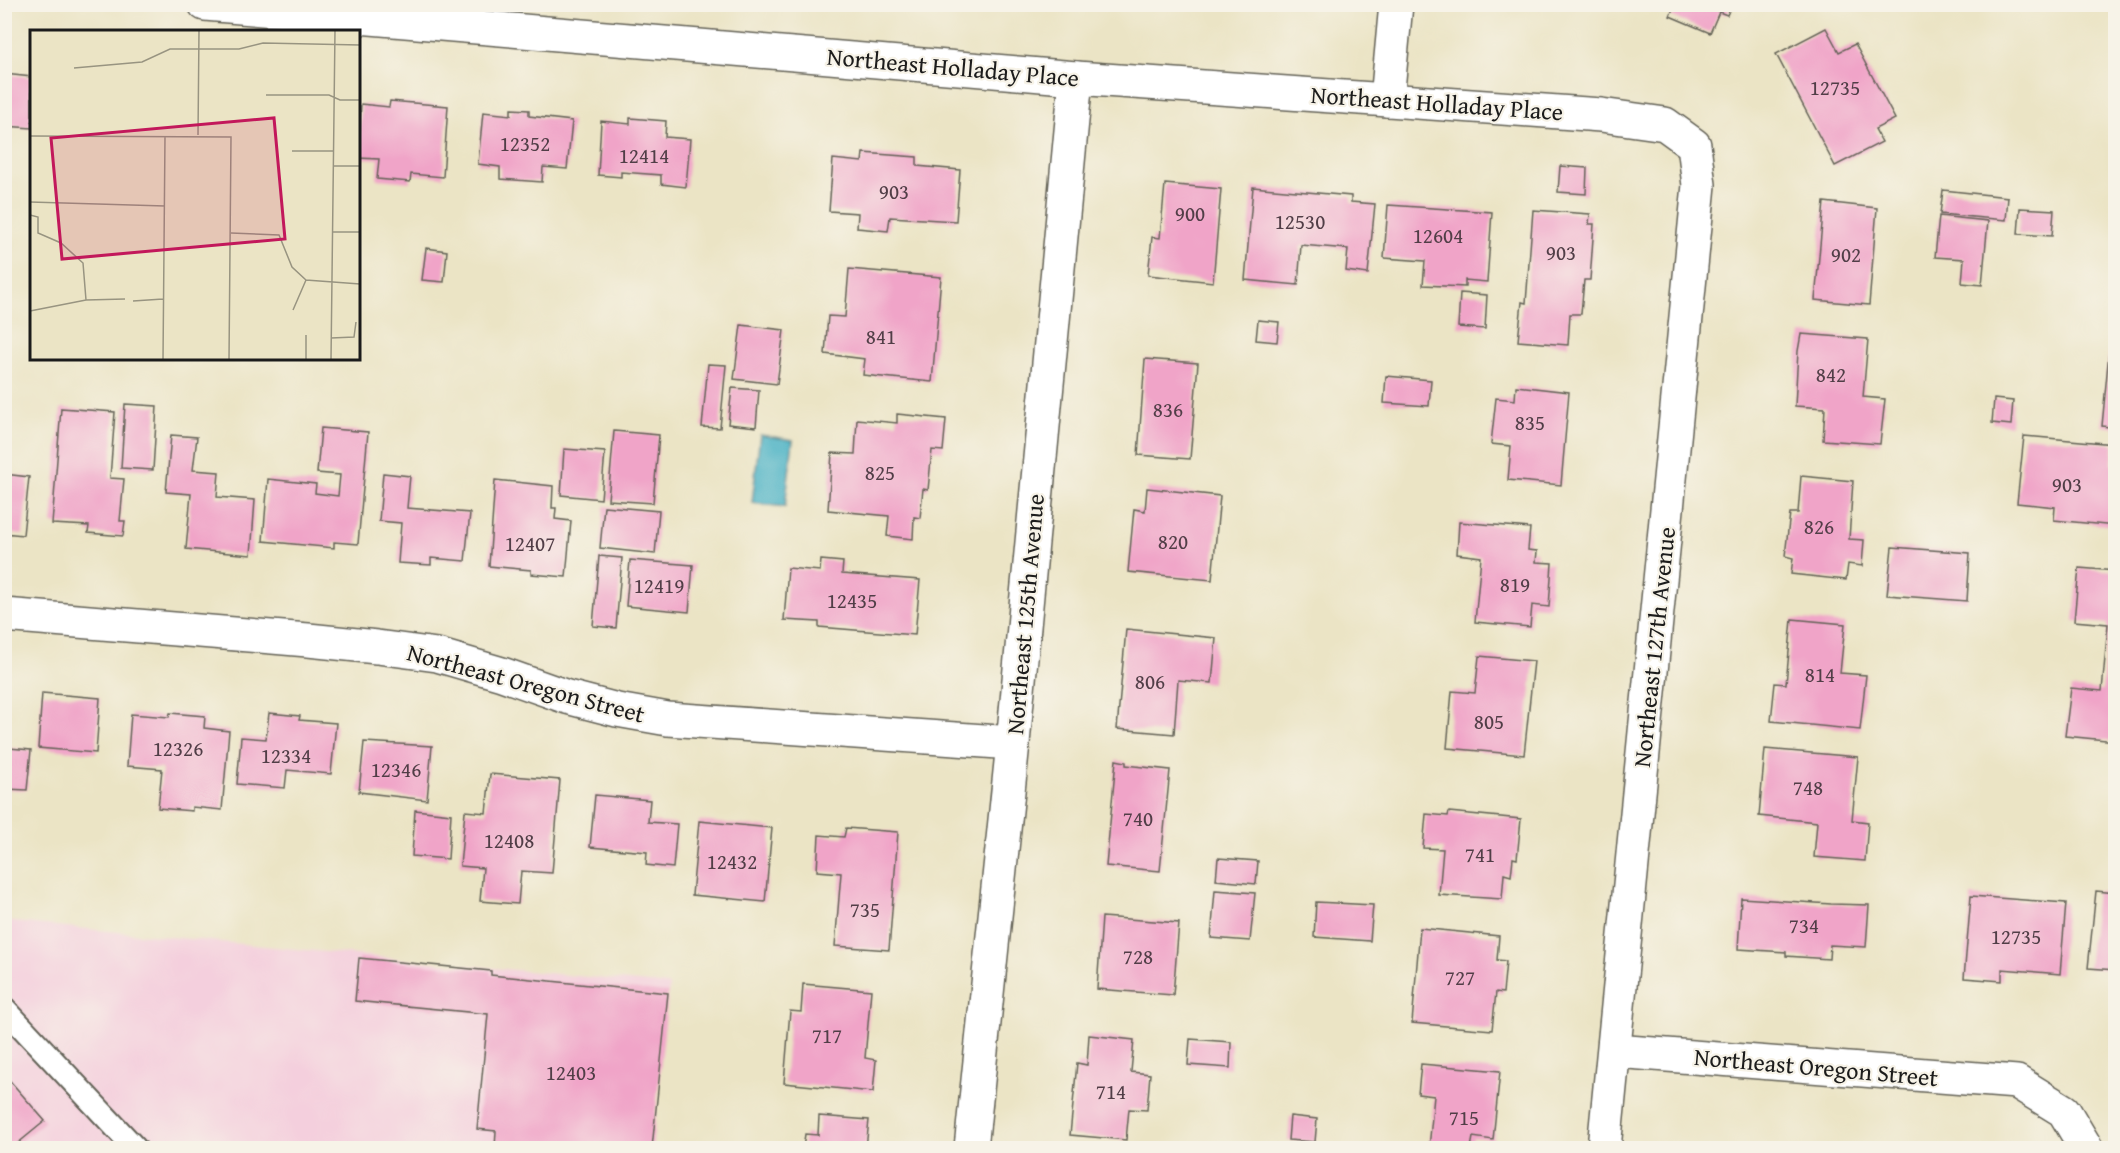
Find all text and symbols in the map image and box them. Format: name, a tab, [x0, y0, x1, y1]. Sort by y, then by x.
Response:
inset map	[30, 30, 360, 360]
street label: Northeast Holladay Place	[825, 39, 1081, 95]
house number: 12735	[1810, 72, 1860, 103]
street label: Northeast Holladay Place	[1310, 77, 1564, 129]
house number: 12352	[500, 128, 550, 159]
house number: 12414	[619, 140, 669, 171]
house number: 903	[879, 176, 909, 207]
house number: 900	[1175, 198, 1205, 229]
house number: 12530	[1275, 206, 1325, 237]
house number: 12604	[1413, 220, 1463, 251]
house number: 903	[1546, 237, 1576, 268]
house number: 902	[1831, 239, 1861, 270]
house number: 841	[866, 321, 896, 352]
house number: 842	[1816, 359, 1846, 390]
house number: 836	[1153, 394, 1183, 425]
house number: 835	[1515, 407, 1545, 438]
house number: 825	[865, 457, 895, 488]
house number: 903	[2052, 469, 2082, 500]
street label: Northeast 125th Avenue	[997, 492, 1053, 736]
house number: 826	[1804, 511, 1834, 542]
street label: Northeast 127th Avenue	[1624, 525, 1684, 769]
house number: 820	[1158, 526, 1188, 557]
house number: 12407	[505, 528, 555, 559]
house number: 819	[1500, 569, 1530, 600]
house number: 12419	[634, 570, 684, 601]
house number: 12435	[827, 585, 877, 616]
street label: Northeast Oregon Street	[403, 634, 649, 732]
house number: 814	[1805, 659, 1835, 690]
house number: 806	[1135, 666, 1165, 697]
house number: 805	[1474, 706, 1504, 737]
house number: 12326	[153, 733, 203, 764]
house number: 12334	[261, 740, 311, 771]
house number: 12346	[371, 754, 421, 785]
house number: 748	[1793, 772, 1823, 803]
house number: 740	[1123, 803, 1153, 834]
house number: 12408	[484, 825, 534, 856]
house number: 741	[1465, 839, 1495, 870]
house number: 12432	[707, 846, 757, 877]
house number: 735	[850, 894, 880, 925]
house number: 734	[1789, 910, 1819, 941]
house number: 12735	[1991, 921, 2041, 952]
house number: 728	[1123, 941, 1153, 972]
house number: 727	[1445, 962, 1475, 993]
house number: 717	[812, 1020, 842, 1051]
street label: Northeast Oregon Street	[1693, 1039, 1940, 1095]
house number: 12403	[546, 1057, 596, 1088]
house number: 714	[1096, 1076, 1126, 1107]
house number: 715	[1449, 1102, 1479, 1133]

